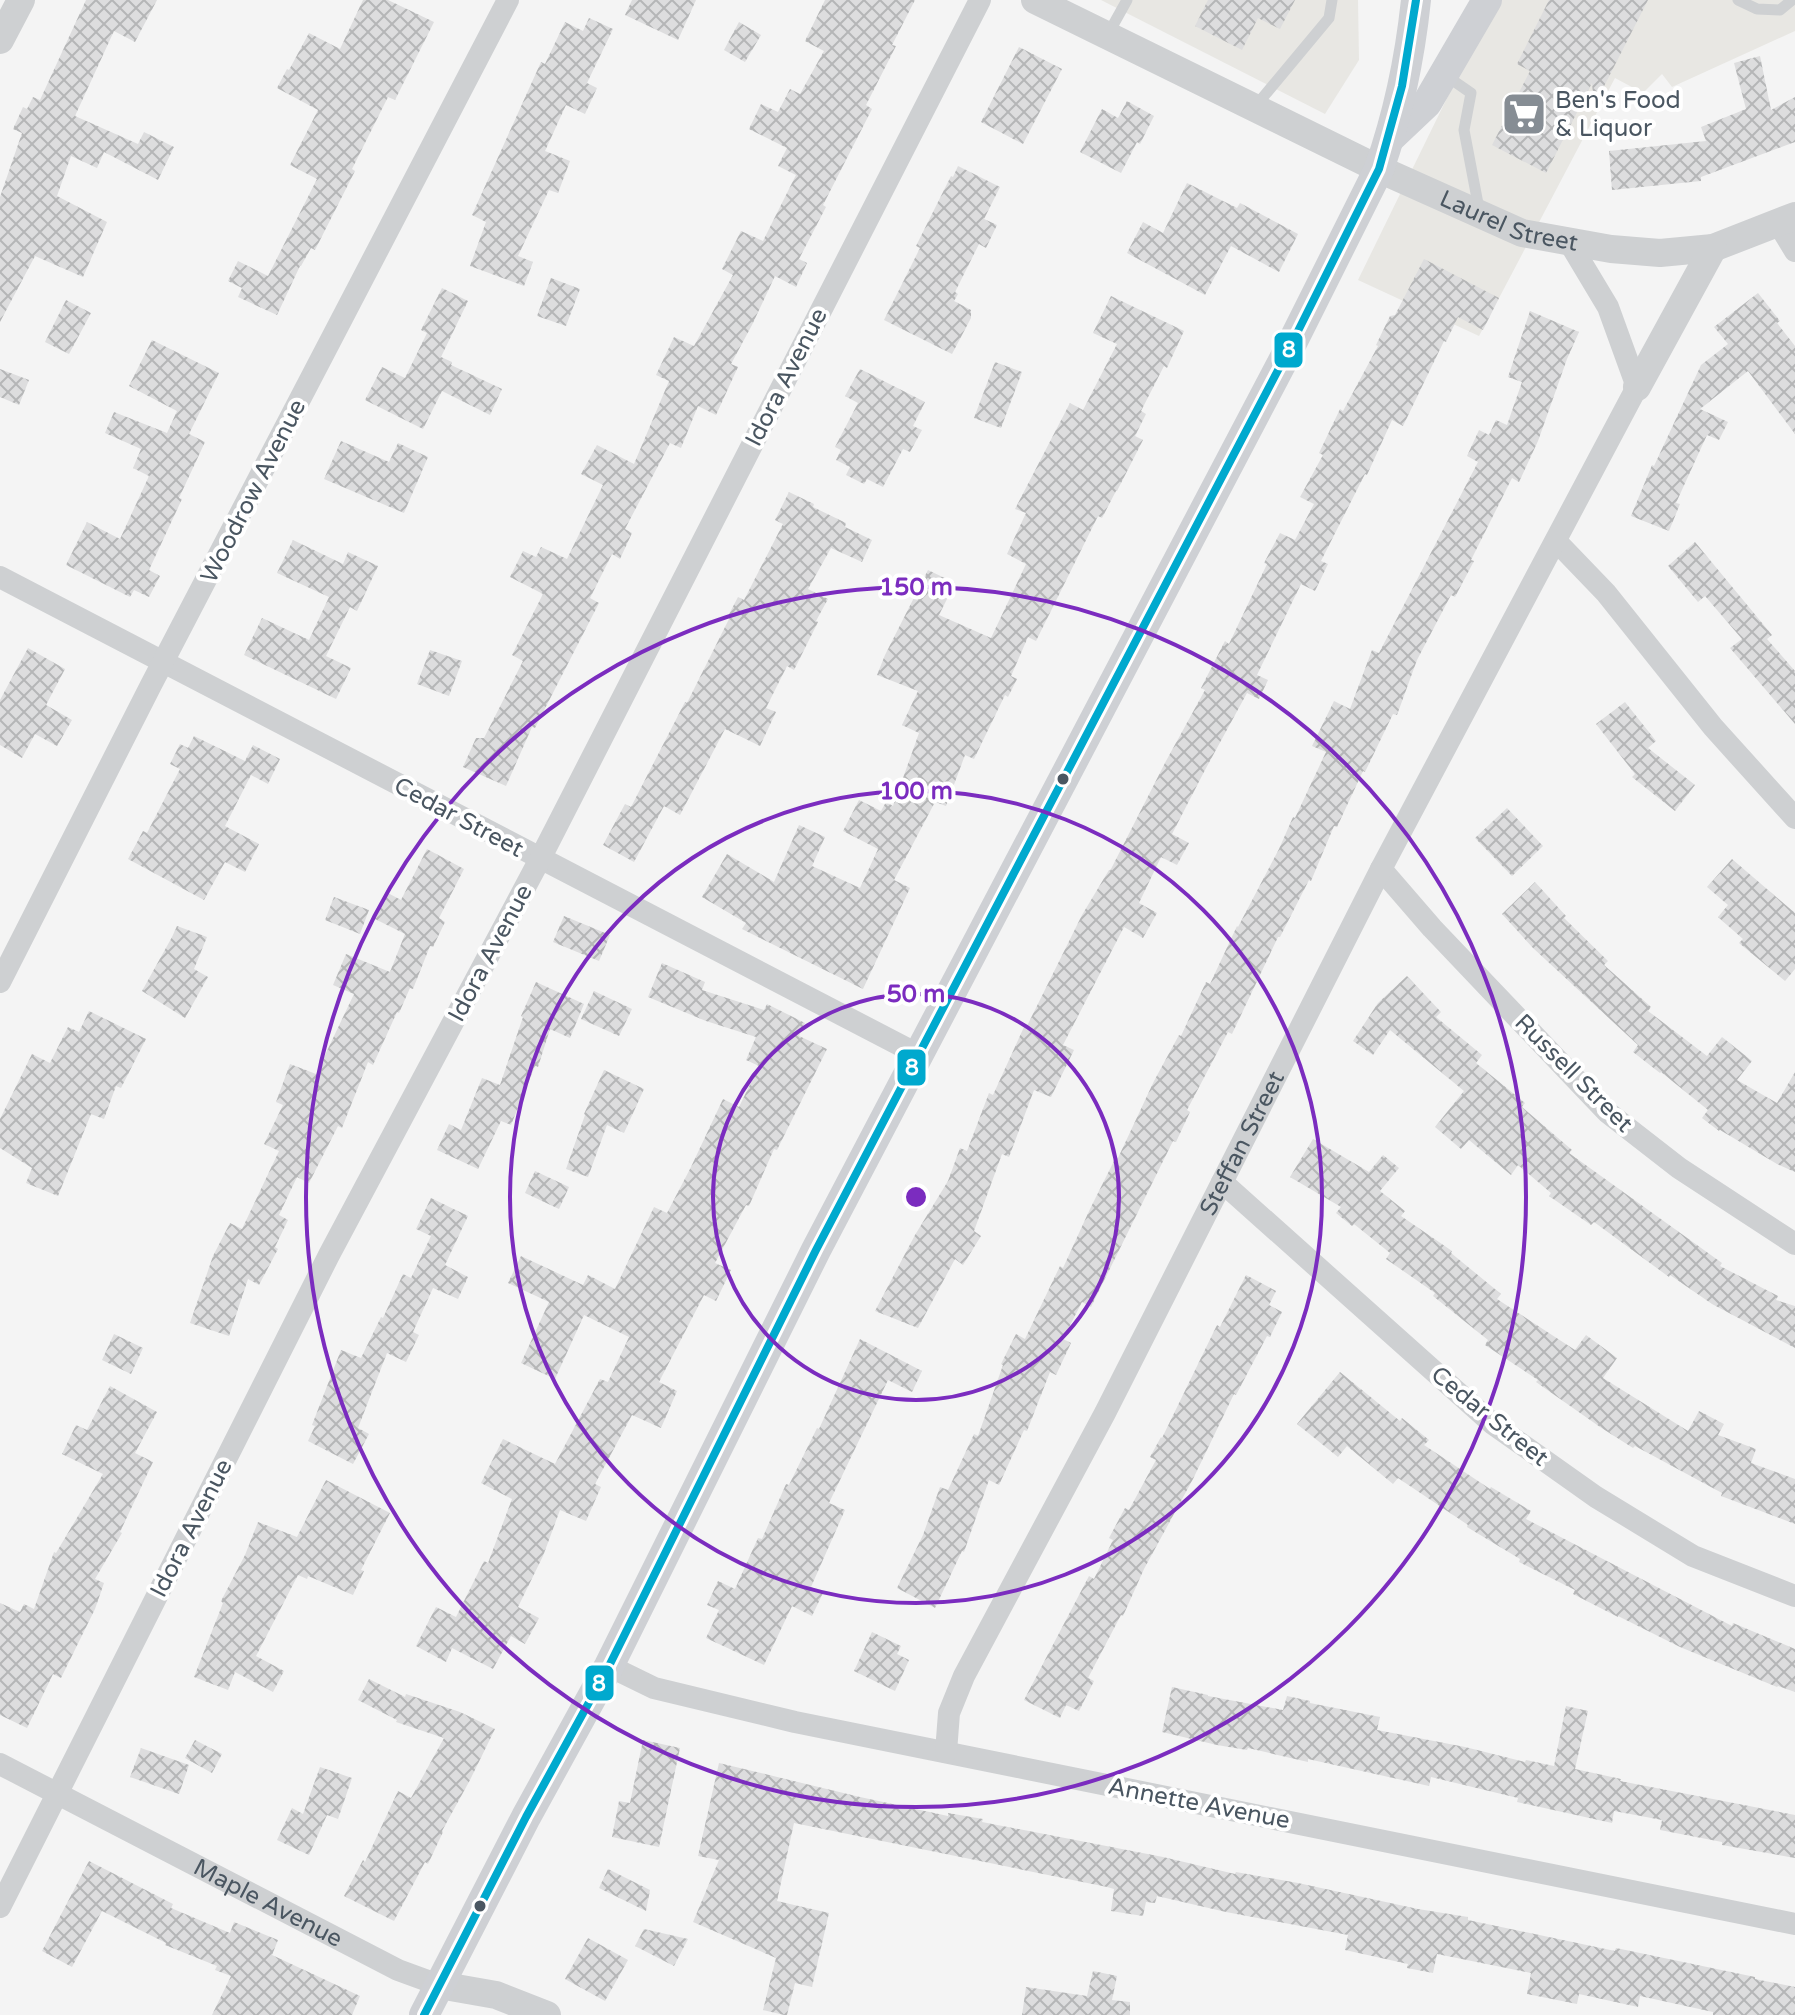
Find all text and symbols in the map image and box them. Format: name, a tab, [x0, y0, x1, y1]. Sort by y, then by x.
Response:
place label: Ben's Food & Liquor	[1555, 86, 1681, 143]
supermarket icon: Ben's Food & Liquor	[1500, 90, 1548, 138]
street label: Laurel Street	[1435, 184, 1580, 258]
street label: Idora Avenue	[739, 303, 834, 451]
line badge: 8	[1273, 331, 1304, 369]
text: 8	[1282, 337, 1296, 363]
street label: Woodrow Avenue	[195, 395, 312, 588]
text: 150 m	[879, 573, 953, 602]
street label: Cedar Street	[389, 771, 529, 864]
unlabelled marker	[1055, 771, 1071, 787]
text: 100 m	[879, 777, 953, 806]
street label: Idora Avenue	[442, 880, 539, 1027]
text: 50 m	[887, 980, 945, 1009]
street label: Russell Street	[1509, 1008, 1639, 1138]
line badge: 8	[896, 1048, 927, 1087]
text: 8	[905, 1055, 919, 1081]
street label: Steffan Street	[1194, 1066, 1291, 1220]
centre of rings	[902, 1183, 930, 1211]
street label: Cedar Street	[1425, 1360, 1554, 1473]
street label: Idora Avenue	[144, 1454, 239, 1602]
line badge: 8	[584, 1664, 615, 1702]
text: 8	[592, 1671, 606, 1697]
street label: Annette Avenue	[1106, 1772, 1292, 1835]
street label: Maple Avenue	[189, 1853, 347, 1954]
unlabelled marker	[472, 1898, 488, 1914]

